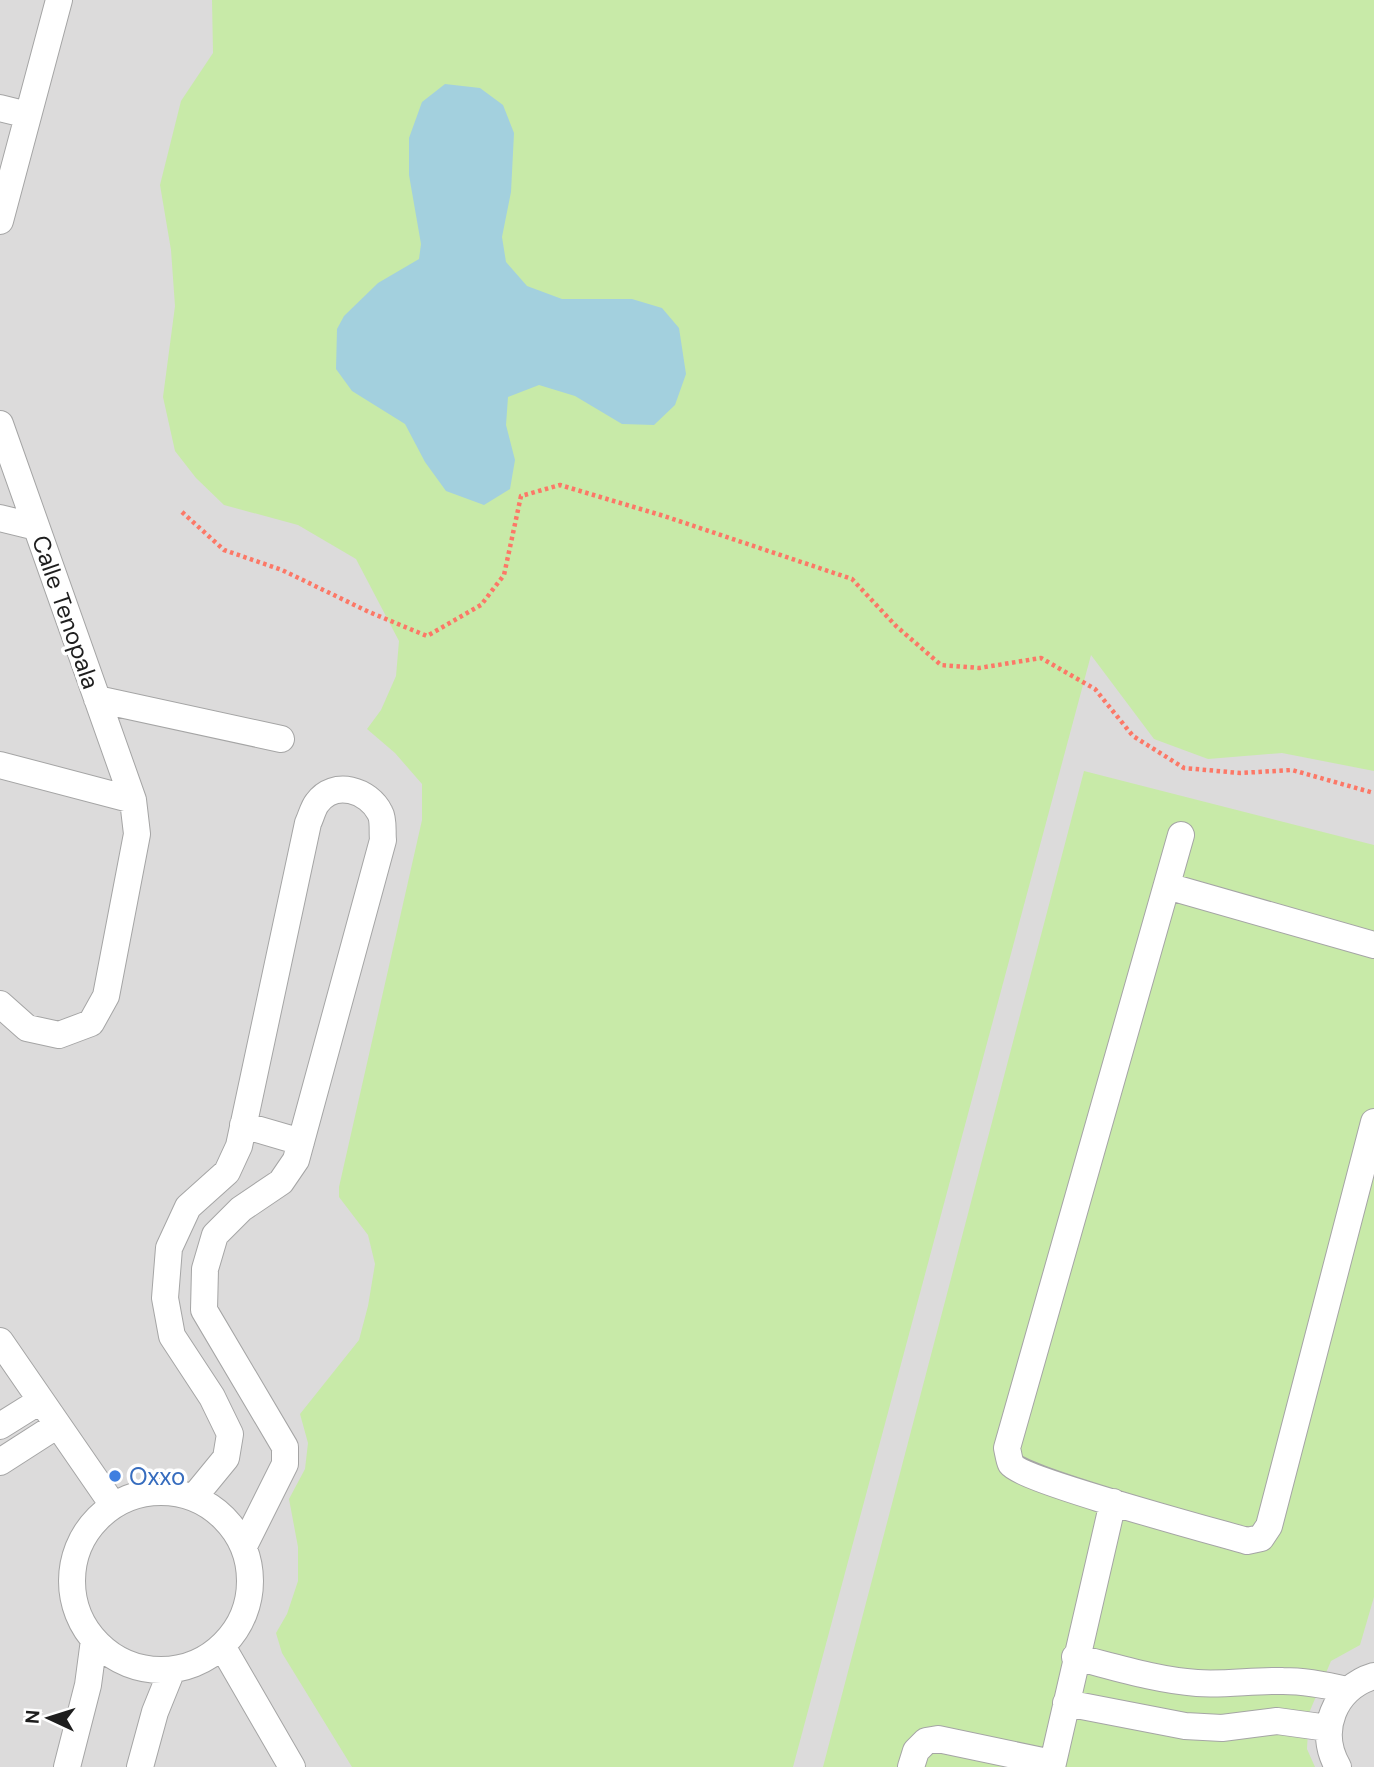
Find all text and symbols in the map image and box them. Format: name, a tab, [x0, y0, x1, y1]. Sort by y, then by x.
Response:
street label: Calle Tenopala	[25, 531, 107, 693]
place label: Oxxo	[129, 1461, 185, 1492]
marker: Oxxo	[107, 1468, 123, 1484]
north arrow	[14, 1683, 84, 1753]
text: N	[20, 1709, 45, 1725]

